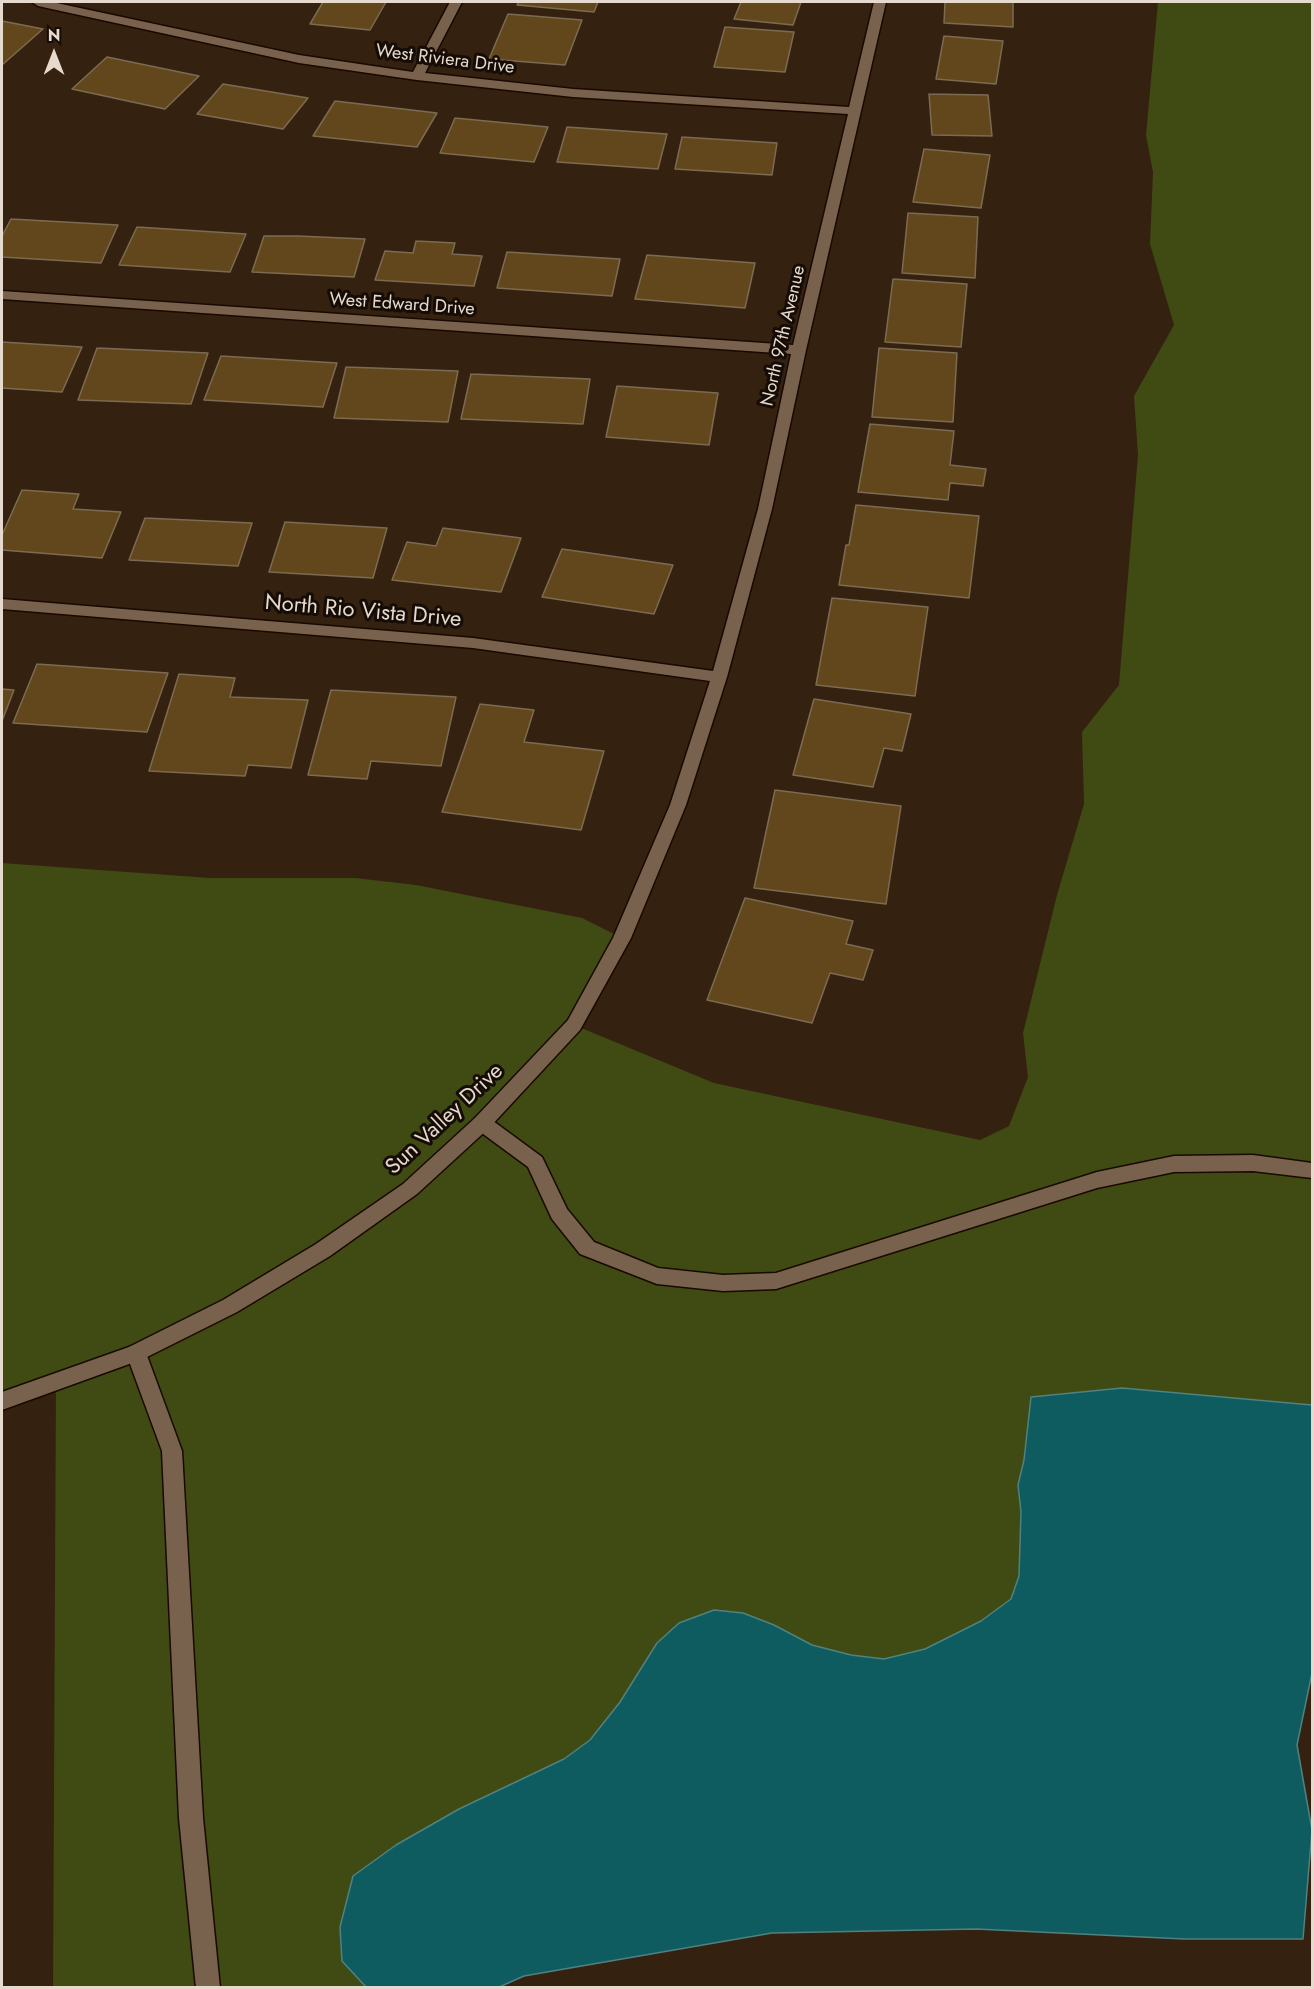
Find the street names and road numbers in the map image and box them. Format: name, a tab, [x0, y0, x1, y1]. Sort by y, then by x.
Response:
street label: West Riviera Drive	[374, 41, 516, 79]
street label: North 97th Avenue	[757, 264, 811, 408]
street label: West Edward Drive	[329, 289, 475, 321]
street label: North Rio Vista Drive	[264, 590, 462, 634]
street label: Sun Valley Drive	[381, 1059, 509, 1181]

